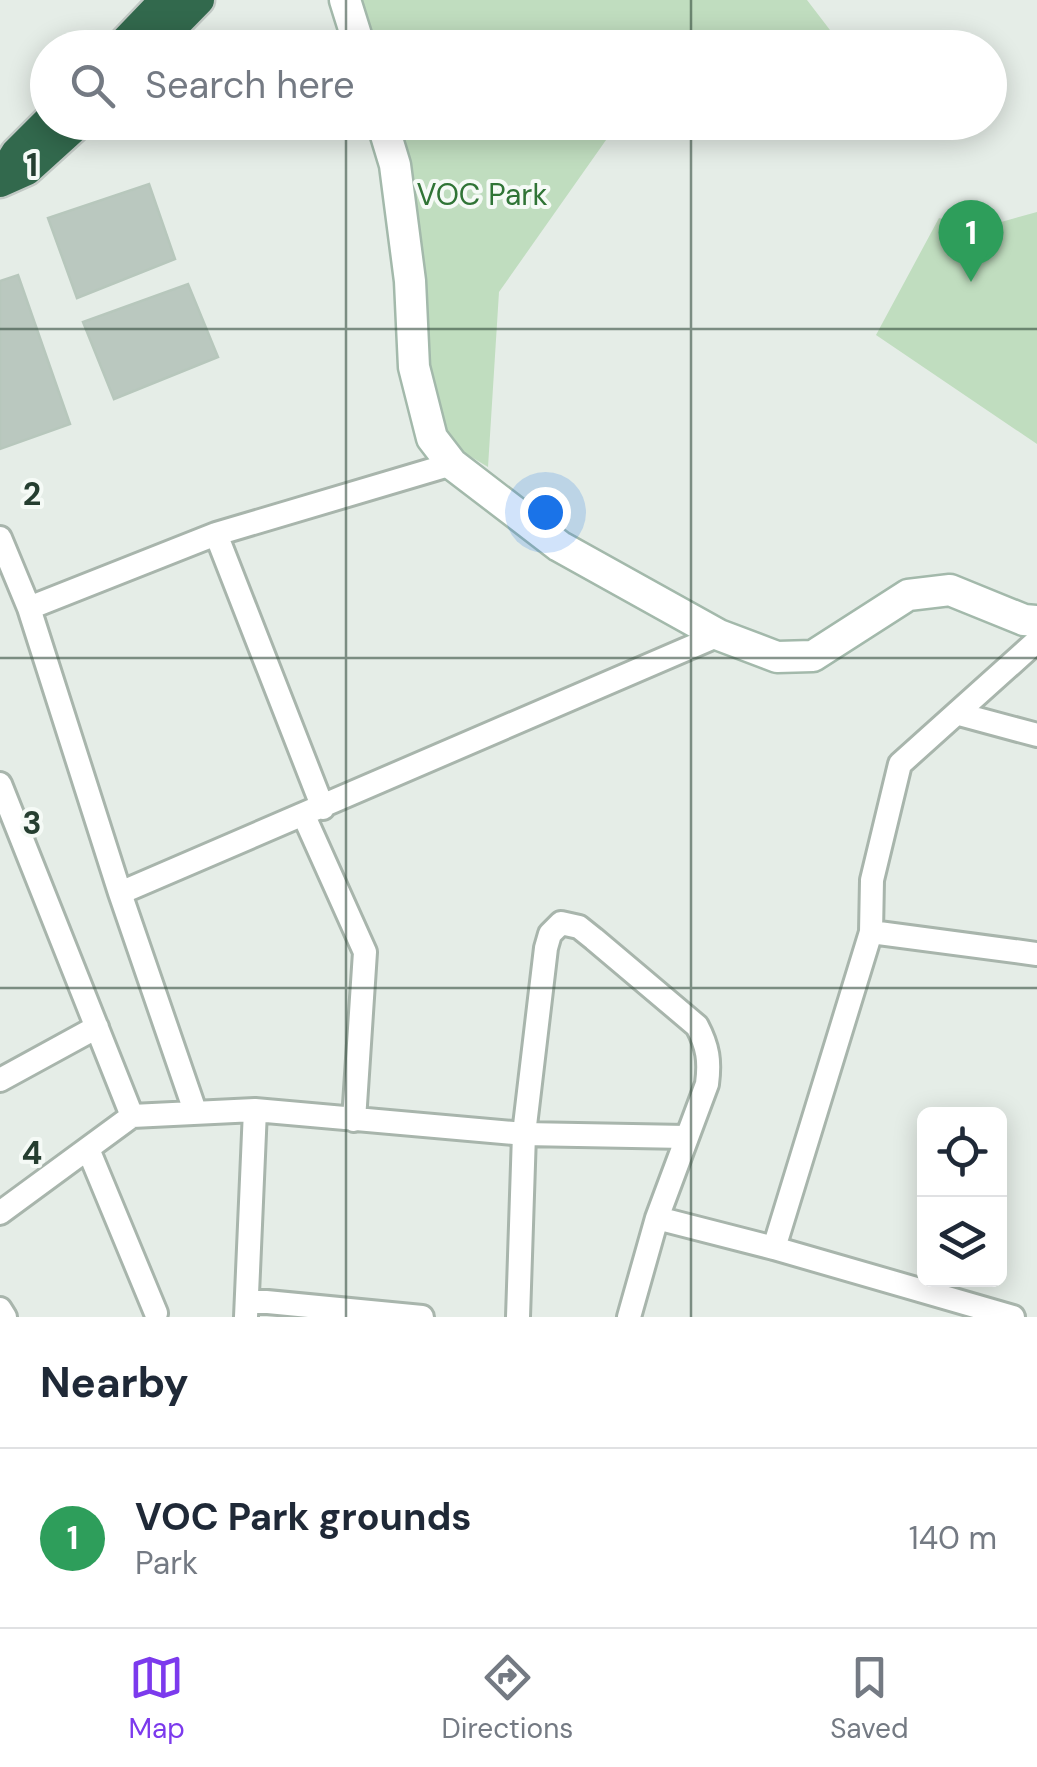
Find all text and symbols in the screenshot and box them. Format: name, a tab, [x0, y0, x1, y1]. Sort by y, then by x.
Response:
search box	[30, 30, 1007, 140]
icon: search	[65, 58, 120, 113]
text: Search here	[145, 60, 355, 110]
text: 1	[26, 144, 38, 186]
park label: VOC Park	[416, 175, 548, 214]
pin: 1	[938, 200, 1004, 282]
text: 2	[23, 473, 41, 515]
your location	[520, 487, 571, 538]
text: 3	[22, 802, 42, 844]
map controls	[917, 1107, 1007, 1287]
button: locate	[917, 1107, 1007, 1197]
text: 4	[22, 1132, 42, 1174]
button: layers	[917, 1197, 1007, 1287]
text: Nearby	[40, 1355, 189, 1410]
text: VOC Park grounds	[135, 1492, 472, 1542]
text: 1	[67, 1517, 78, 1559]
text: 140 m	[909, 1517, 997, 1559]
text: Park	[135, 1542, 198, 1584]
tab: Map	[128, 1650, 185, 1747]
tab: Directions	[442, 1650, 573, 1747]
tab: Saved	[830, 1650, 909, 1747]

